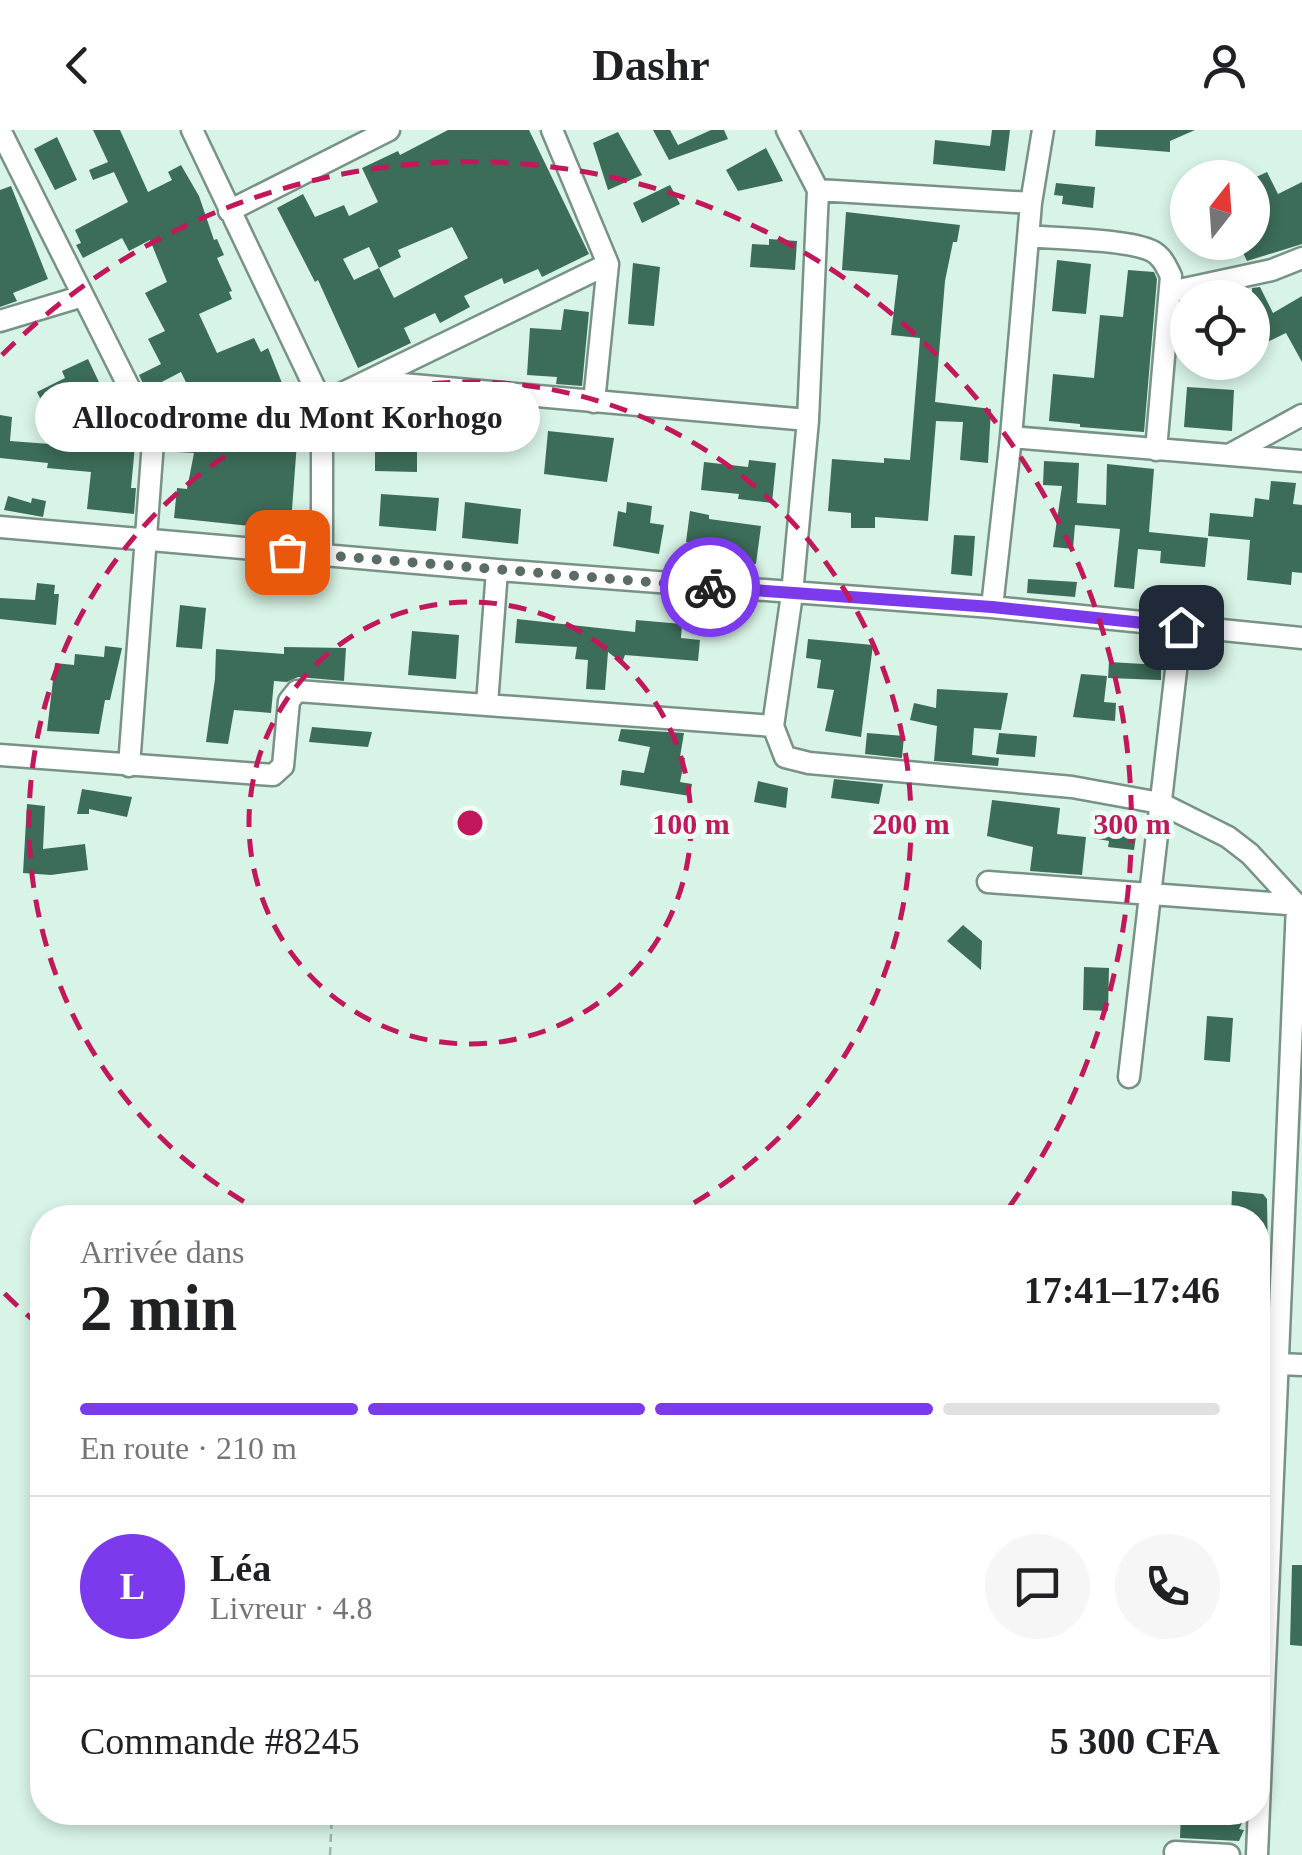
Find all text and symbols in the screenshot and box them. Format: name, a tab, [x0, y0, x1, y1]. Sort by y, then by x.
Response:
icon: back	[50, 38, 105, 93]
icon: person	[1197, 38, 1252, 93]
text: Dashr	[592, 40, 710, 90]
north arrow	[1170, 160, 1270, 260]
map controls	[1170, 160, 1270, 380]
button: locate	[1170, 280, 1270, 380]
callout: Allocodrome du Mont Korhogo	[34, 382, 540, 452]
text: Allocodrome du Mont Korhogo	[72, 399, 503, 435]
pin	[245, 510, 330, 595]
icon: bag	[260, 525, 315, 580]
courier	[660, 537, 760, 637]
icon: bike	[683, 560, 738, 615]
pin	[1139, 585, 1224, 670]
icon: home	[1154, 600, 1209, 655]
centre of rings	[452, 805, 488, 841]
text: 100 m	[652, 807, 730, 840]
text: 200 m	[872, 807, 950, 840]
text: 300 m	[1093, 807, 1171, 840]
text: Arrivée dans	[80, 1234, 244, 1270]
text: 17:41–17:46	[1024, 1269, 1220, 1311]
text: 2 min	[80, 1272, 237, 1344]
text: En route · 210 m	[80, 1430, 297, 1466]
button: chat	[985, 1534, 1090, 1639]
button: phone	[1115, 1534, 1220, 1639]
text: Léa	[210, 1547, 271, 1589]
text: L	[120, 1565, 145, 1607]
text: Livreur · 4.8	[210, 1590, 373, 1626]
text: Commande #8245	[80, 1720, 360, 1762]
text: 5 300 CFA	[1050, 1720, 1220, 1762]

